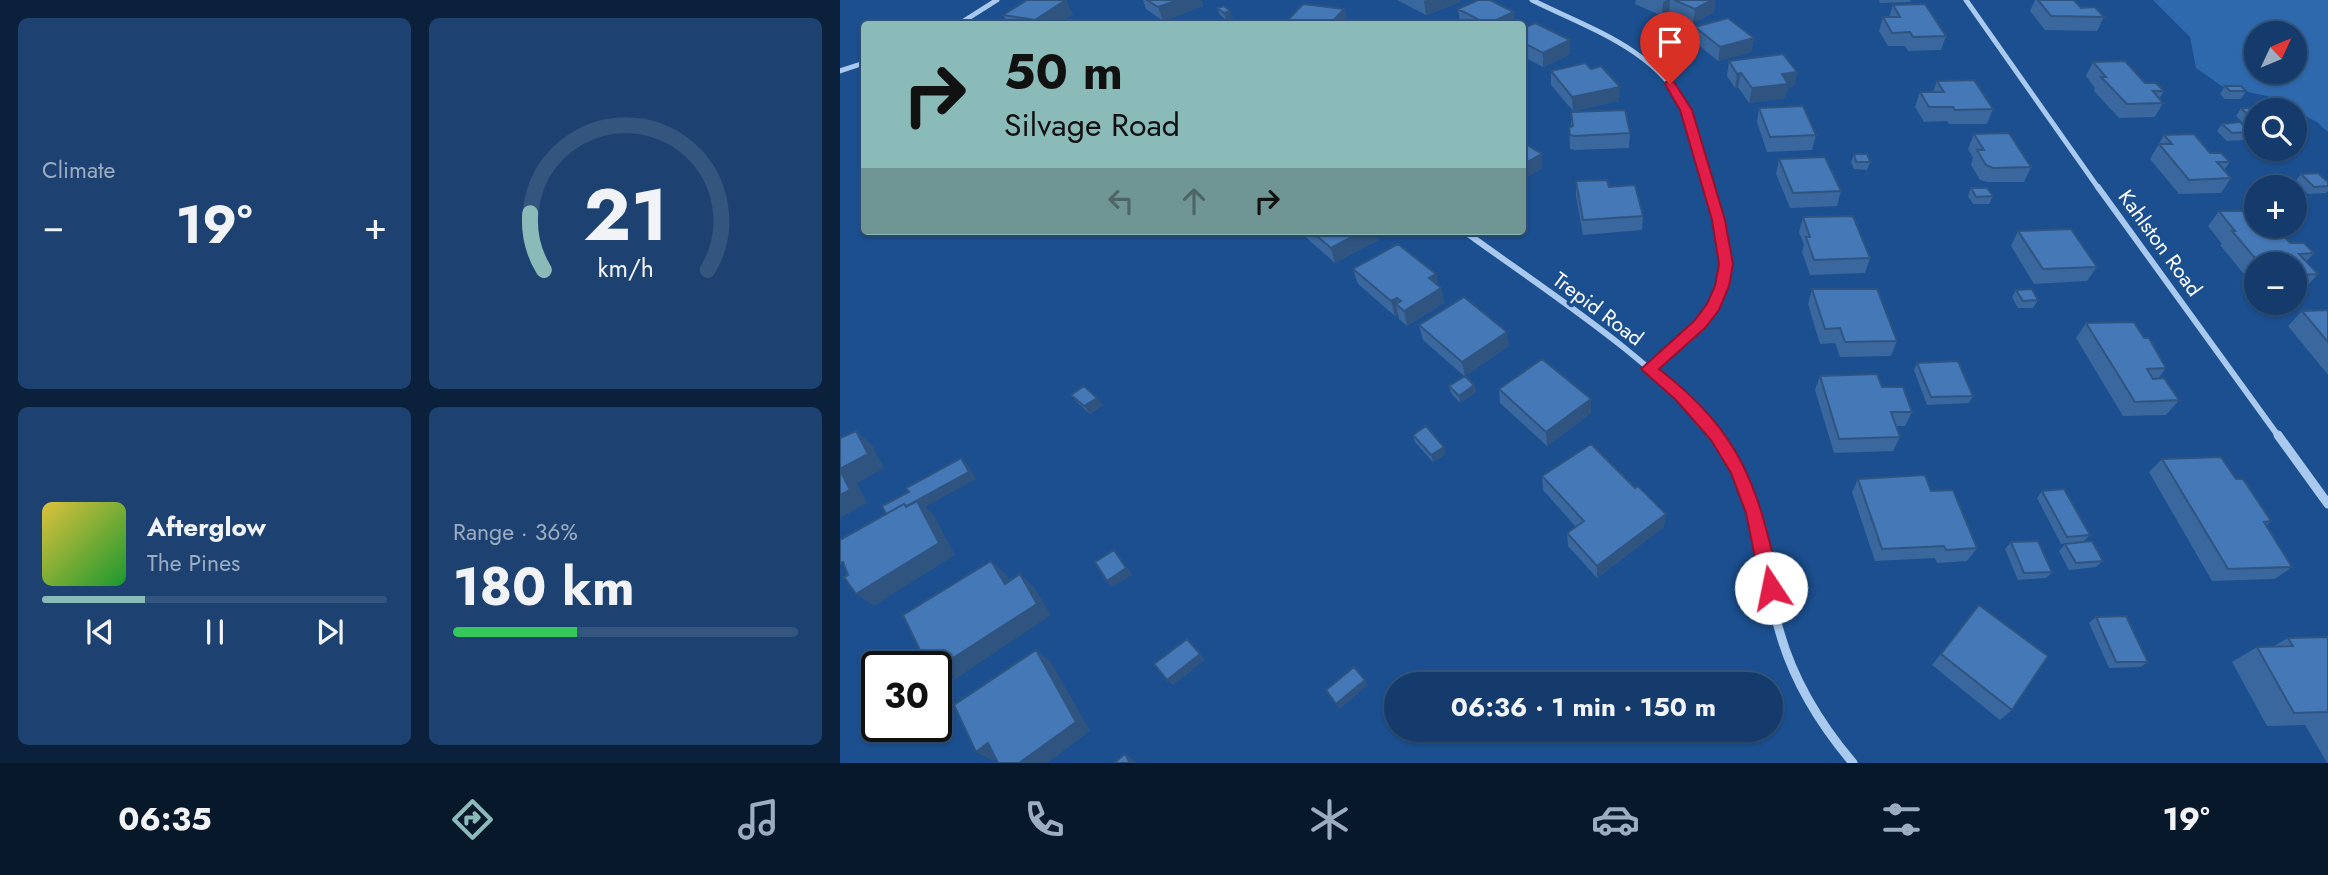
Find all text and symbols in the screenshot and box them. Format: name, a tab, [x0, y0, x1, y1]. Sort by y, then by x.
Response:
pin	[1640, 12.0, 1700, 84]
north arrow	[2244, 21, 2306, 84]
map controls	[2244, 21, 2307, 315]
icon: arrive	[1651, 23, 1689, 61]
text: 50 m	[1004, 37, 1123, 107]
icon: right	[889, 49, 980, 140]
button: search	[2244, 98, 2307, 161]
text: Silvage Road	[1004, 102, 1180, 148]
text: Climate	[42, 153, 115, 187]
text: 21	[583, 162, 668, 267]
button: +	[2244, 175, 2307, 238]
icon: left	[1102, 182, 1140, 220]
icon: ahead	[1175, 182, 1213, 220]
icon: right	[1248, 182, 1286, 220]
street label: Kahlston Road	[2111, 183, 2209, 303]
text: 19°	[176, 187, 252, 263]
text: −	[42, 198, 64, 253]
text: +	[364, 198, 387, 253]
text: km/h	[597, 249, 654, 285]
button: −	[2244, 252, 2307, 315]
street label: Trepid Road	[1546, 265, 1650, 353]
text: Afterglow	[147, 508, 266, 546]
text: Range · 36%	[453, 515, 578, 549]
text: The Pines	[147, 546, 240, 580]
text: 180 km	[453, 549, 635, 625]
position arrow	[1734, 551, 1808, 625]
icon: previous	[81, 613, 119, 651]
icon: pause	[196, 613, 234, 651]
icon: next	[311, 613, 349, 651]
speed limit sign: 30	[861, 651, 952, 742]
text: 06:36 · 1 min · 150 m	[1451, 688, 1716, 726]
icon: directions	[448, 795, 497, 844]
icon: music	[734, 795, 783, 844]
icon: phone	[1020, 795, 1069, 844]
icon: climate	[1305, 795, 1354, 844]
icon: car	[1591, 795, 1640, 844]
icon: filters	[1877, 795, 1926, 844]
text: 06:35	[118, 796, 212, 842]
text: 19°	[2162, 796, 2210, 842]

